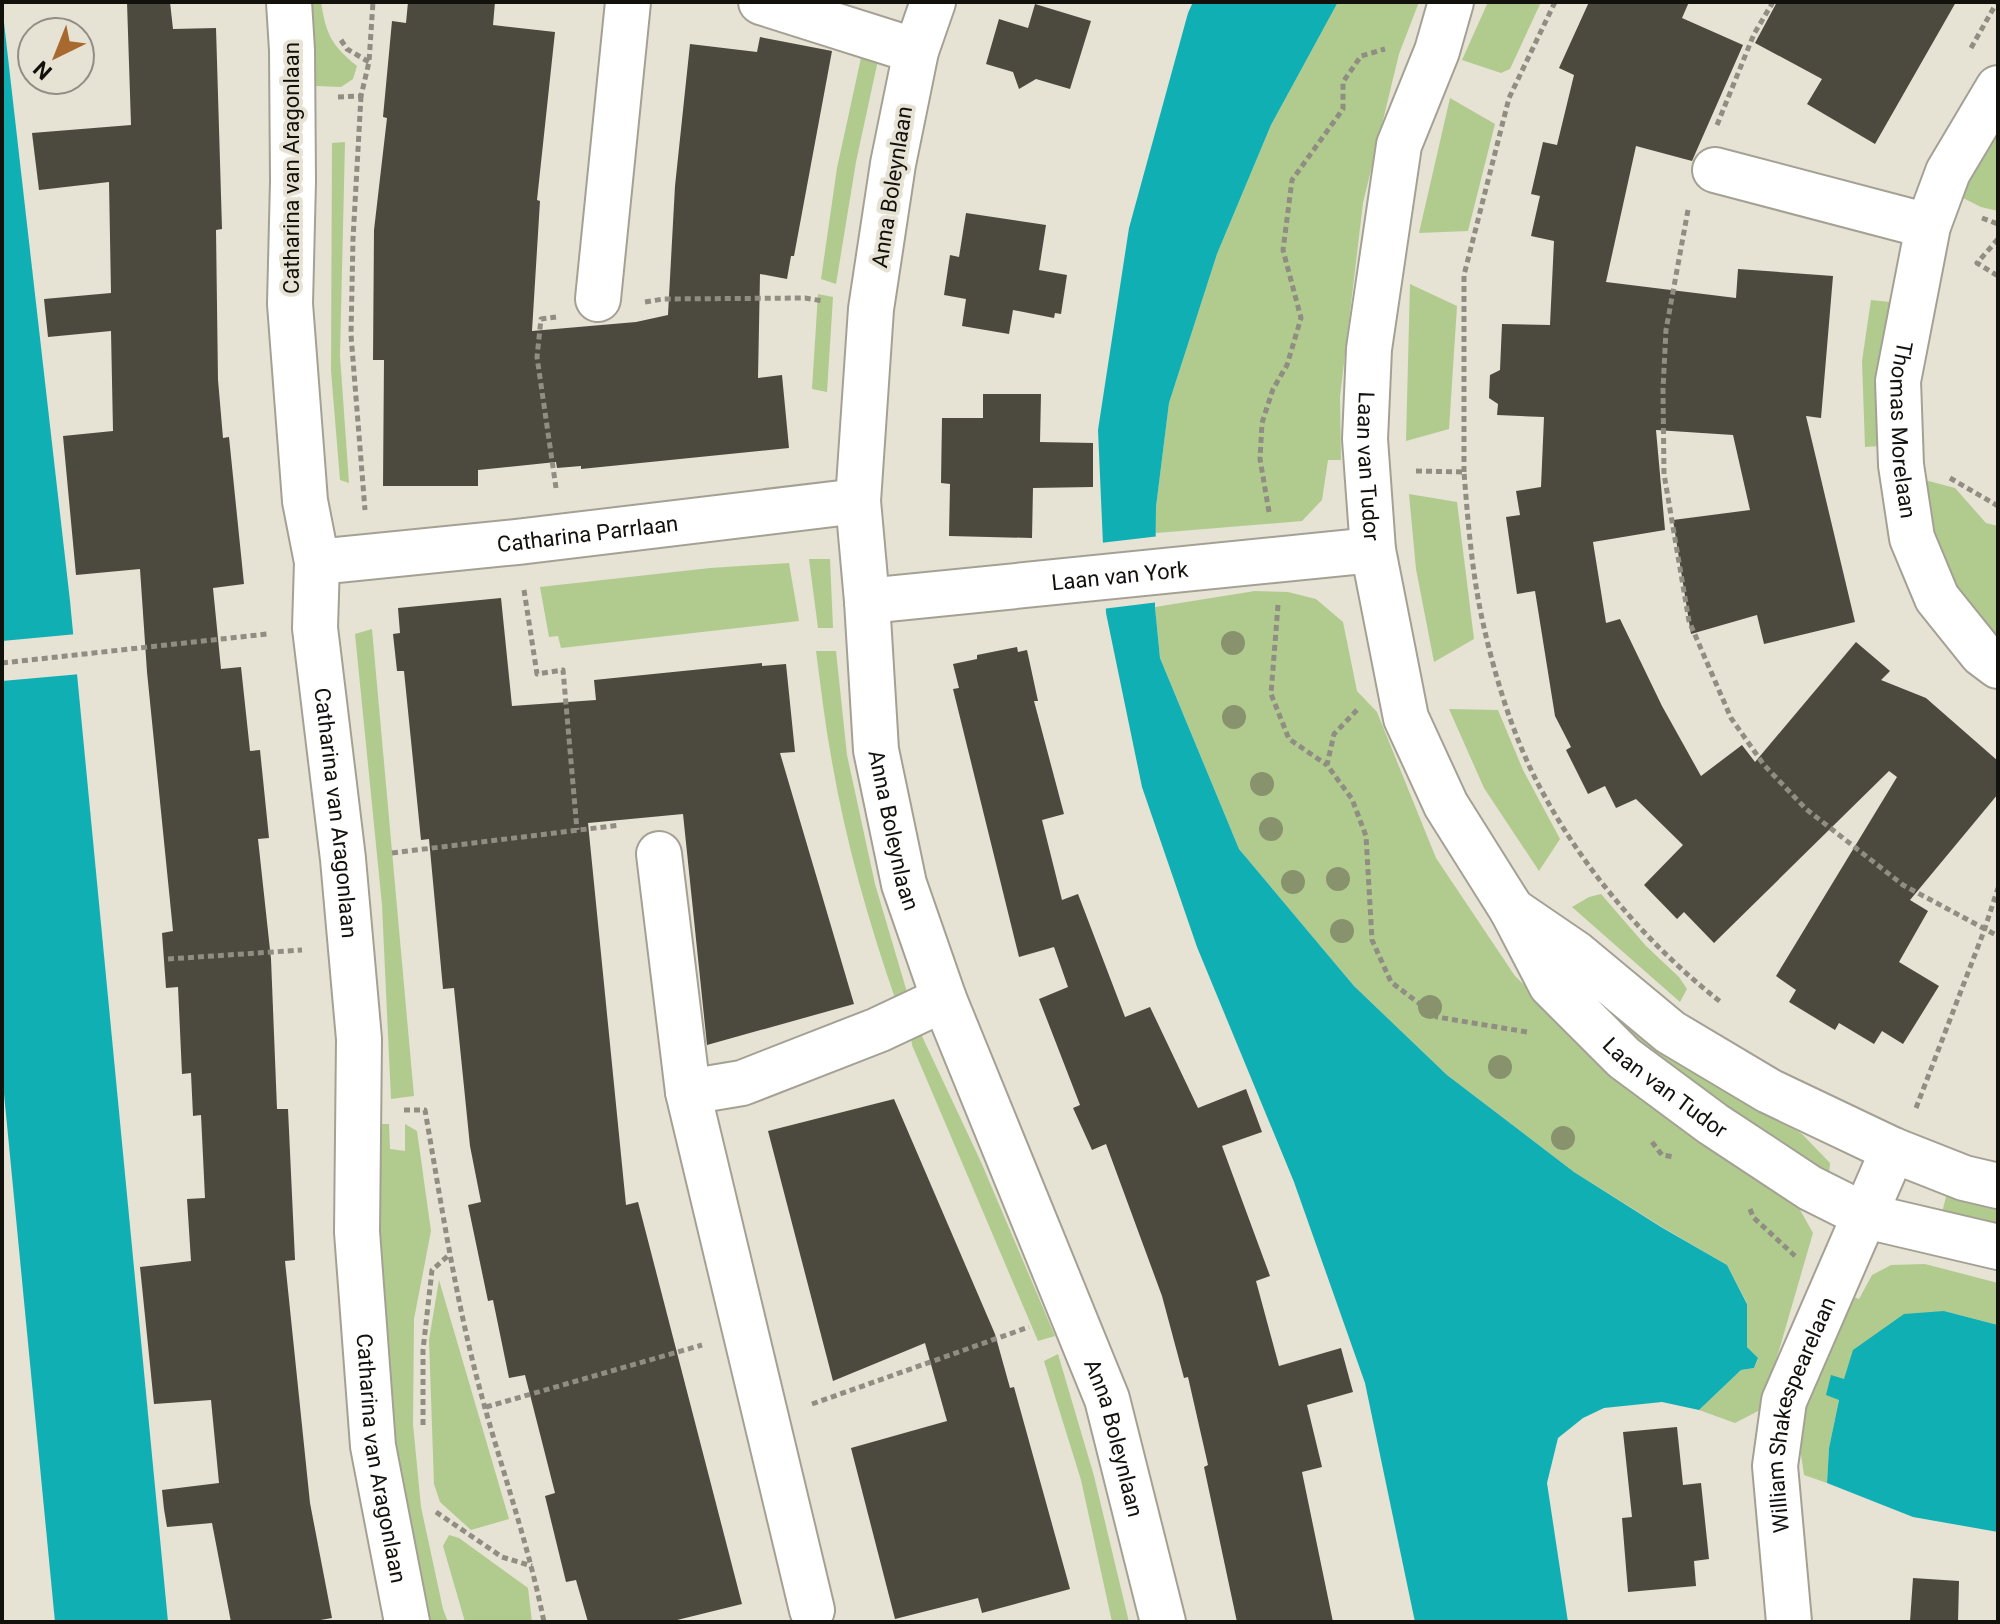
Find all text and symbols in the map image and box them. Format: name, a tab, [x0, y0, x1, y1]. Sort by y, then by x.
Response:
north arrow	[16, 16, 96, 96]
street label: Catharina van Aragonlaan	[279, 42, 304, 294]
text: N	[28, 56, 57, 85]
street label: Anna Boleynlaan	[867, 104, 917, 270]
street label: Thomas Morelaan	[1885, 339, 1921, 520]
street label: Laan van Tudor	[1352, 391, 1385, 542]
street label: Catharina Parrlaan	[496, 510, 679, 556]
street label: Laan van York	[1050, 556, 1190, 595]
street label: Catharina van Aragonlaan	[310, 686, 362, 939]
street label: Anna Boleynlaan	[864, 748, 925, 913]
street label: Laan van Tudor	[1598, 1032, 1733, 1143]
street label: William Shakespearelaan	[1762, 1293, 1840, 1534]
street label: Catharina van Aragonlaan	[352, 1332, 412, 1585]
street label: Anna Boleynlaan	[1080, 1355, 1149, 1520]

